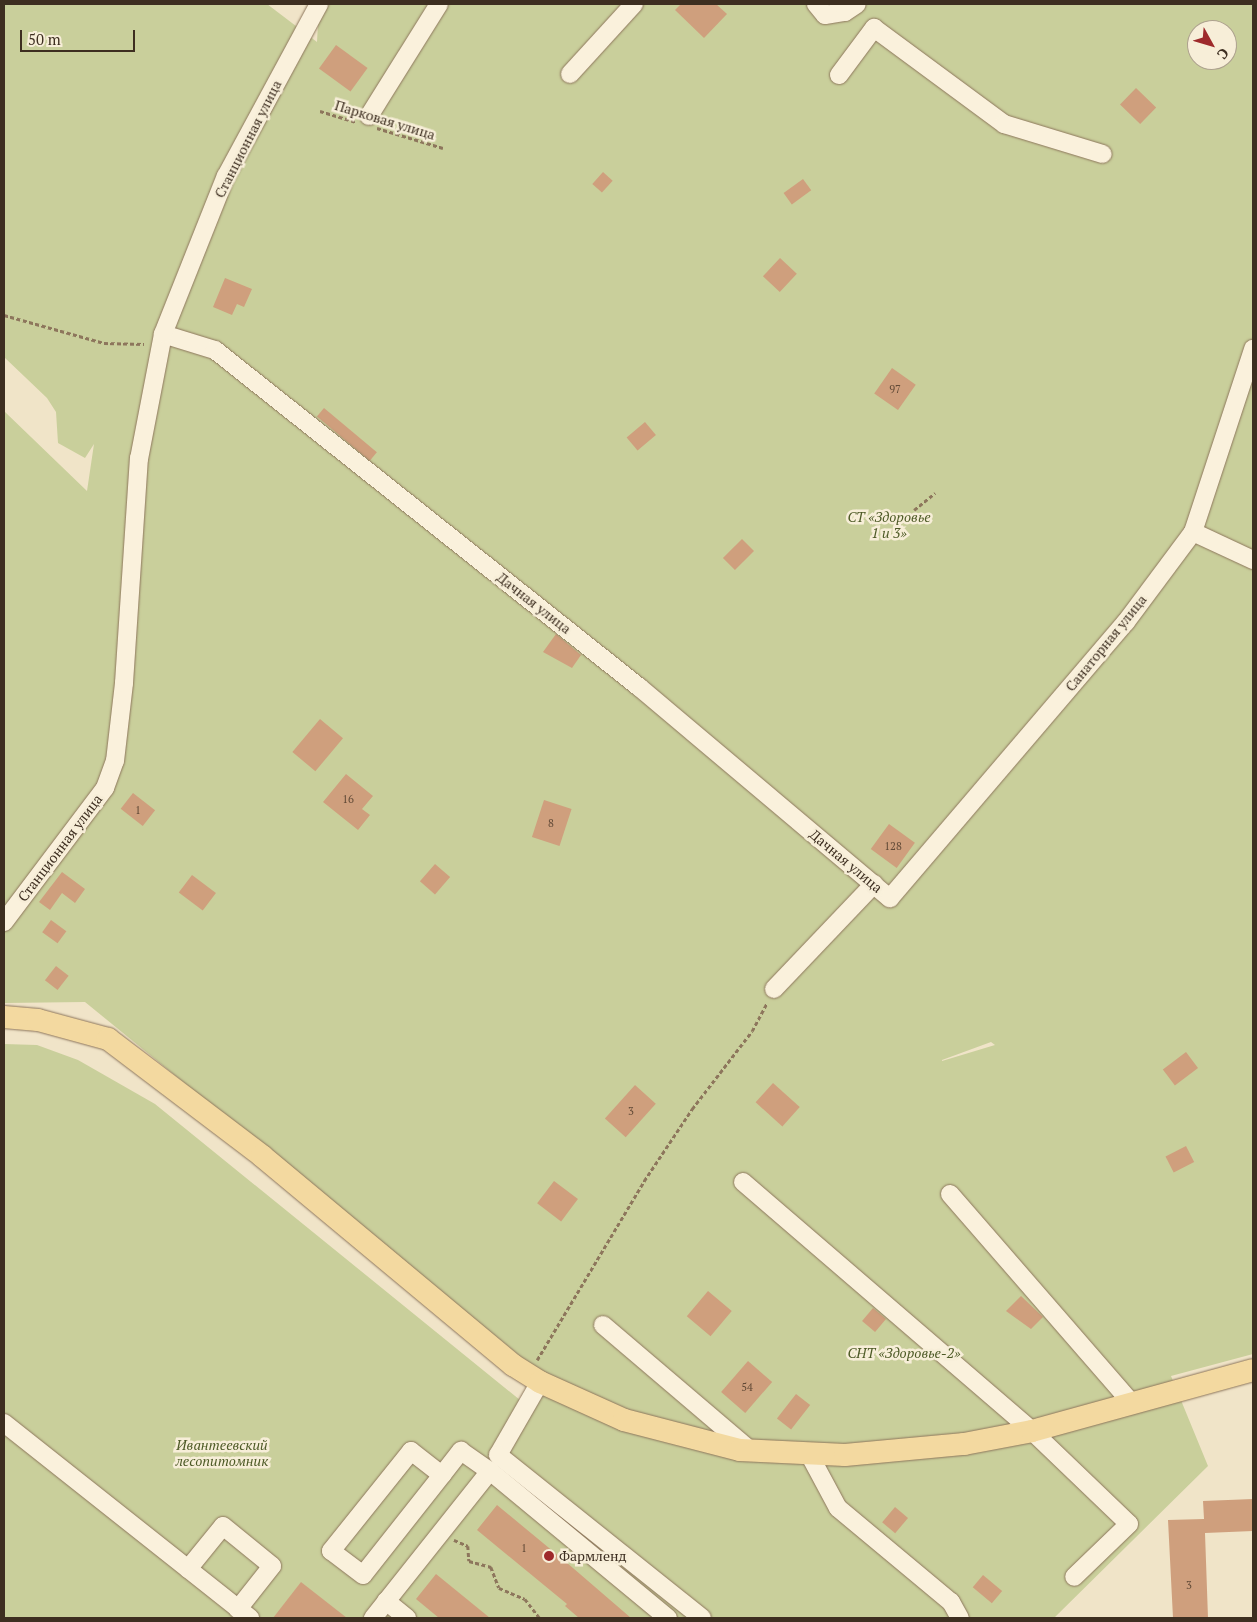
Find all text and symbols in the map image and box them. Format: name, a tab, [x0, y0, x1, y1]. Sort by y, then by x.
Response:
scale bar	[22, 20, 138, 52]
north arrow	[1187, 20, 1237, 70]
text: 50 m	[28, 29, 61, 49]
text: С	[1213, 45, 1234, 64]
street label: Станционная улица	[211, 77, 285, 201]
street label: Парковая улица	[333, 97, 437, 143]
house number: 97	[889, 382, 901, 396]
park label: СТ «Здоровье 1 и 3»	[848, 509, 930, 542]
street label: Дачная улица	[494, 569, 574, 637]
street label: Санаторная улица	[1062, 591, 1150, 695]
street label: Станционная улица	[14, 791, 106, 905]
house number: 16	[342, 792, 354, 806]
house number: 1	[135, 803, 141, 817]
house number: 8	[548, 816, 554, 830]
street label: Дачная улица	[806, 826, 886, 896]
house number: 128	[884, 839, 902, 853]
house number: 3	[628, 1104, 634, 1118]
park label: СНТ «Здоровье-2»	[847, 1345, 961, 1361]
house number: 54	[741, 1380, 753, 1394]
park label: Ивантеевский лесопитомник	[176, 1437, 268, 1470]
house number: 1	[521, 1541, 527, 1555]
place label: Фармленд	[559, 1548, 627, 1564]
marker: Фармленд	[543, 1550, 555, 1562]
house number: 3	[1186, 1578, 1192, 1592]

